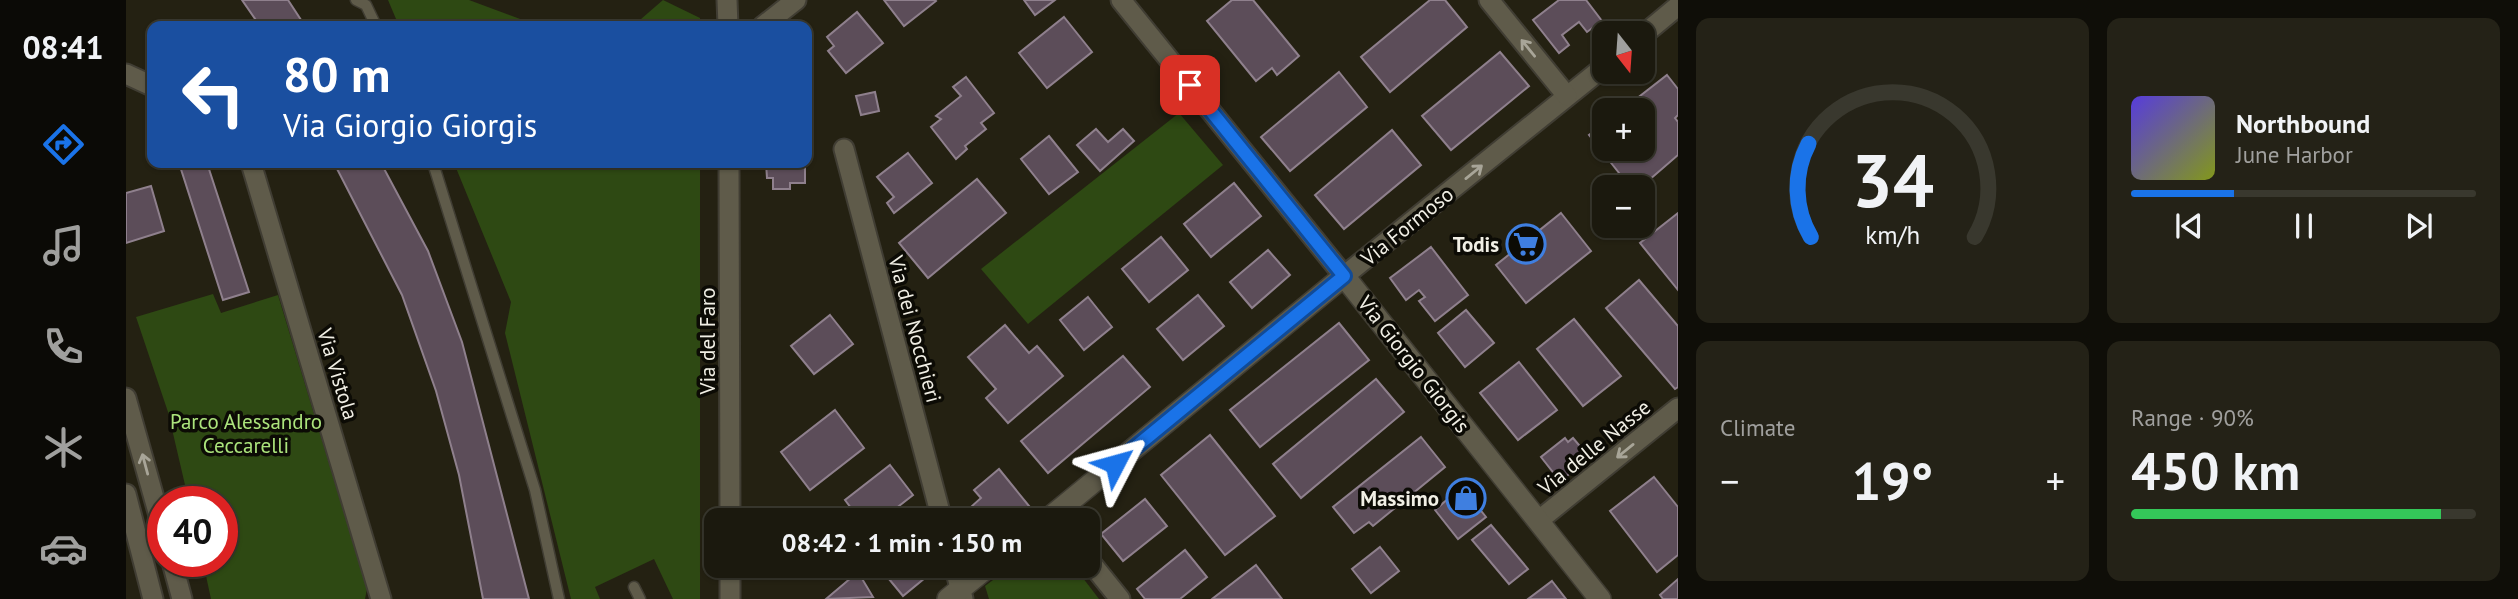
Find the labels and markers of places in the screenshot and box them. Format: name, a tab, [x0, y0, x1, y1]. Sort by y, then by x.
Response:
pin	[1160, 55, 1220, 115]
supermarket icon: Todis	[1505, 223, 1547, 265]
place label: Todis	[1453, 231, 1499, 258]
shop icon: Massimo	[1445, 477, 1487, 519]
place label: Massimo	[1360, 485, 1439, 512]

